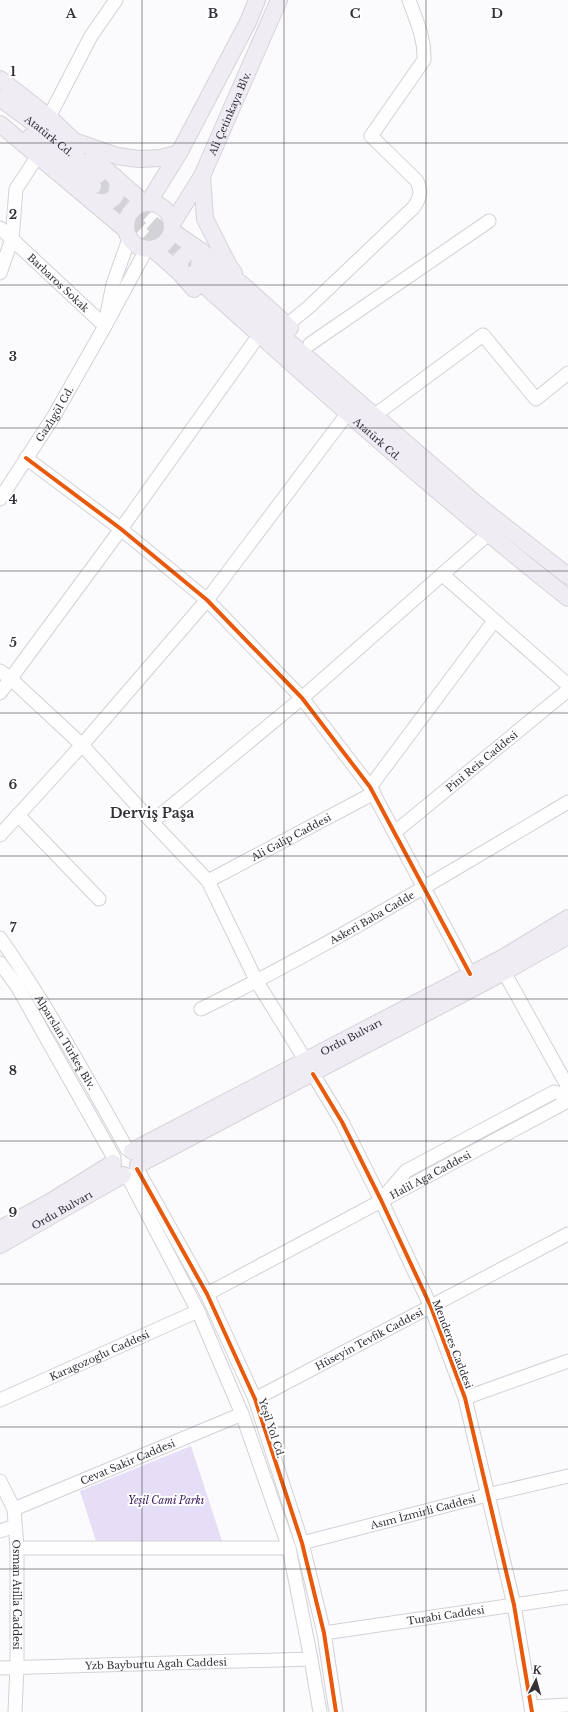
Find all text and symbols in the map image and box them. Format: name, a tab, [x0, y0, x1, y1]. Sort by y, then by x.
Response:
text: A	[65, 5, 77, 22]
text: B	[208, 5, 218, 22]
text: C	[350, 5, 361, 22]
text: D	[491, 5, 503, 22]
text: 1	[10, 63, 16, 80]
street label: Ali Çetinkaya Blv.	[205, 70, 254, 158]
street label: Atatürk Cd.	[21, 112, 76, 159]
text: 2	[9, 206, 17, 223]
street label: Barbaros Sokak	[25, 251, 92, 315]
text: 3	[9, 348, 17, 365]
street label: Gazlıgöl Cd.	[33, 384, 76, 444]
street label: Atatürk Cd.	[350, 414, 403, 463]
text: 4	[9, 491, 18, 508]
text: 5	[9, 634, 17, 651]
street label: Pini Reis Caddesi	[444, 728, 521, 794]
text: 6	[9, 776, 18, 793]
district label: Derviş Paşa	[110, 804, 194, 822]
street label: Ali Galip Caddesi	[248, 811, 334, 864]
street label: Askeri Baba Cadde	[326, 888, 417, 948]
text: 7	[10, 919, 17, 936]
street label: Alparslan Türkeş Blv.	[32, 992, 98, 1092]
street label: Ordu Bulvarı	[318, 1016, 385, 1059]
text: 8	[9, 1062, 17, 1079]
street label: Halil Aga Caddesi	[388, 1148, 474, 1202]
street label: Ordu Bulvarı	[29, 1188, 95, 1233]
text: 9	[9, 1204, 18, 1221]
street label: Menderes Caddesi	[430, 1298, 476, 1391]
street label: Hüseyin Tevfik Caddesi	[313, 1305, 426, 1373]
street label: Karagozoglu Caddesi	[48, 1327, 152, 1384]
street label: Yeşil Yol Cd.	[255, 1396, 287, 1460]
street label: Cevat Sakir Caddesi	[78, 1436, 178, 1488]
street label: Asım İzmirli Caddesi	[368, 1492, 478, 1532]
park label: Yeşil Cami Parkı	[128, 1494, 205, 1507]
street label: Osman Atilla Caddesi	[9, 1539, 23, 1650]
street label: Turabi Caddesi	[406, 1603, 486, 1628]
street label: Yzb Bayburtu Agah Caddesi	[84, 1655, 228, 1673]
north arrow	[516, 1660, 556, 1700]
text: K	[532, 1663, 543, 1678]

